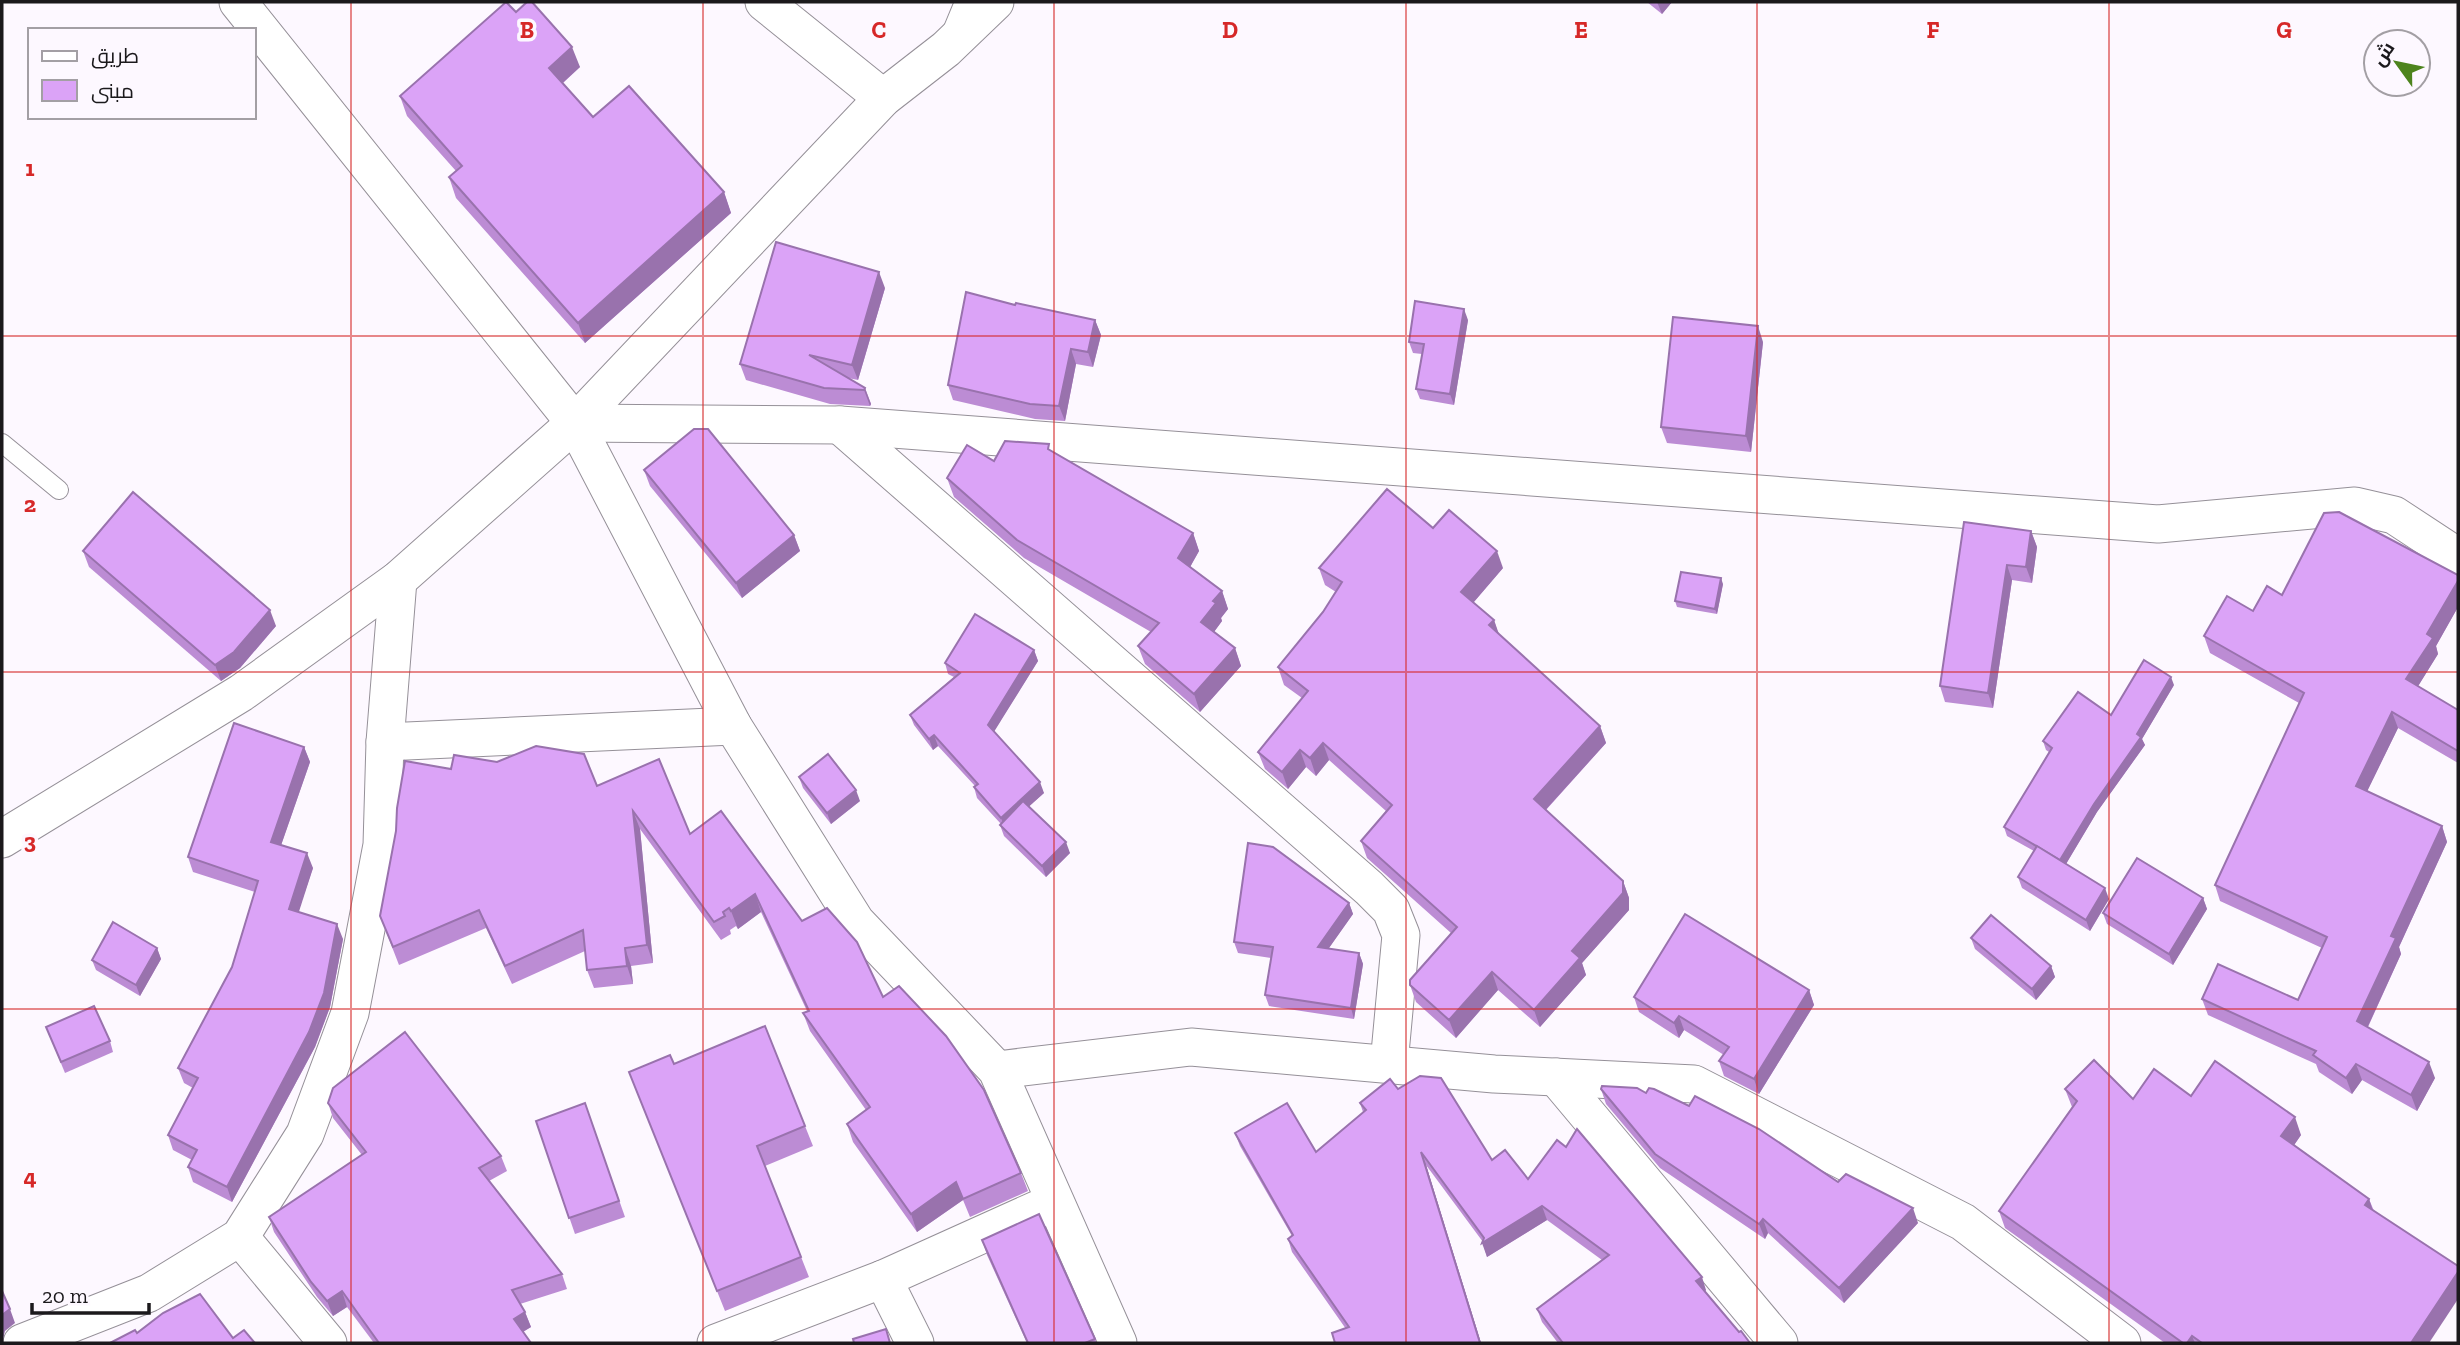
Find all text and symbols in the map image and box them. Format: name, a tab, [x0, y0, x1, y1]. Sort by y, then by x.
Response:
text: B	[520, 16, 534, 44]
text: C	[872, 16, 886, 44]
text: D	[1222, 16, 1238, 44]
text: E	[1574, 16, 1588, 44]
text: F	[1926, 16, 1940, 44]
text: G	[2276, 16, 2292, 44]
legend	[28, 28, 256, 119]
north arrow	[2362, 28, 2432, 98]
text: ش	[2367, 38, 2399, 71]
text: طريق	[91, 43, 139, 69]
text: مبنى	[91, 78, 134, 104]
text: 1	[25, 154, 35, 182]
text: 2	[24, 490, 36, 518]
text: 3	[24, 827, 36, 855]
text: 4	[23, 1163, 37, 1191]
scale bar	[32, 1272, 149, 1316]
text: 20 m	[42, 1283, 88, 1308]

